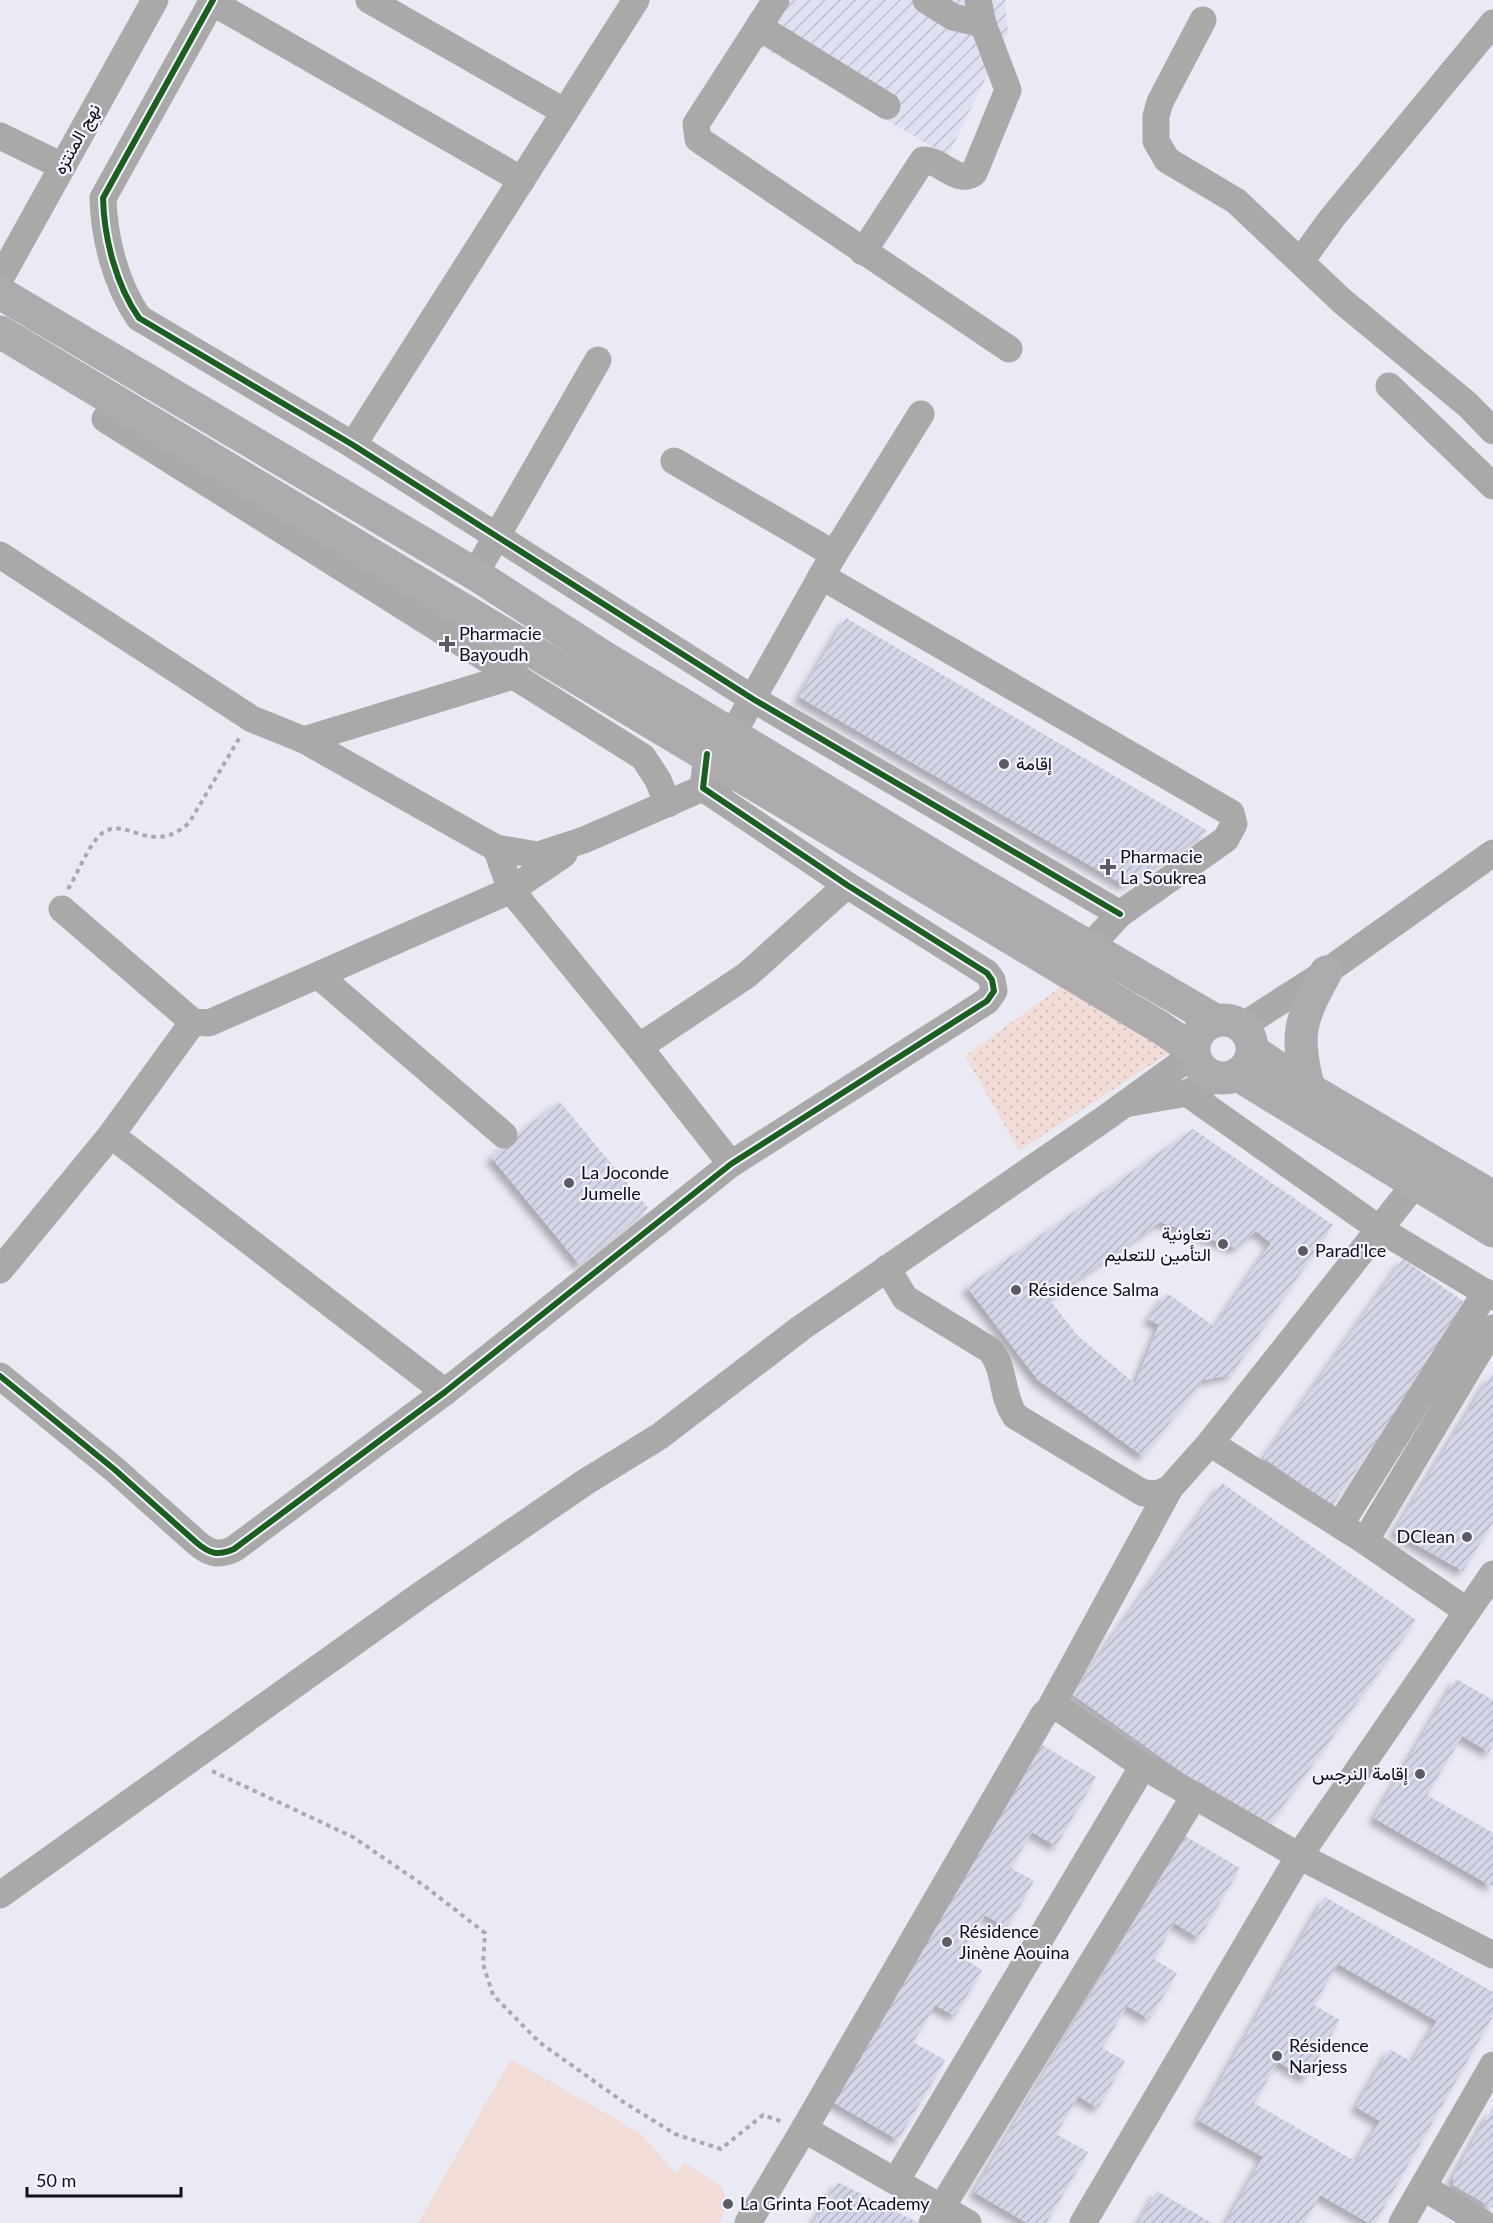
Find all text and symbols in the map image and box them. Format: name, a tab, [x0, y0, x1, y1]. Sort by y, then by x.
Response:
street label: نهج المنتزه	[48, 99, 106, 179]
place label: Pharmacie Bayoudh	[459, 622, 541, 665]
marker: Pharmacie Bayoudh	[440, 637, 454, 651]
place label: إقامة	[1016, 752, 1052, 776]
marker: إقامة	[997, 757, 1011, 771]
place label: Pharmacie La Soukrea	[1120, 845, 1207, 888]
marker: Pharmacie La Soukrea	[1101, 860, 1115, 874]
place label: La Joconde Jumelle	[581, 1161, 669, 1204]
marker: La Joconde Jumelle	[562, 1176, 576, 1190]
place label: تعاونية التأمين للتعليم	[1104, 1222, 1211, 1267]
marker: تعاونية التأمين للتعليم	[1216, 1237, 1230, 1251]
place label: Parad'Ice	[1315, 1239, 1386, 1261]
marker: Parad'Ice	[1296, 1244, 1310, 1258]
place label: Résidence Salma	[1028, 1278, 1159, 1300]
marker: Résidence Salma	[1009, 1283, 1023, 1297]
place label: DClean	[1397, 1525, 1455, 1547]
marker: DClean	[1460, 1530, 1474, 1544]
place label: إقامة النرجس	[1312, 1762, 1408, 1786]
marker: إقامة النرجس	[1413, 1767, 1427, 1781]
place label: Résidence Jinène Aouina	[959, 1920, 1069, 1963]
marker: Résidence Jinène Aouina	[940, 1935, 954, 1949]
place label: Résidence Narjess	[1289, 2034, 1369, 2077]
marker: Résidence Narjess	[1270, 2049, 1284, 2063]
scale bar	[27, 2160, 182, 2198]
text: 50 m	[36, 2169, 76, 2191]
place label: La Grinta Foot Academy	[740, 2192, 930, 2214]
marker: La Grinta Foot Academy	[721, 2197, 735, 2211]

